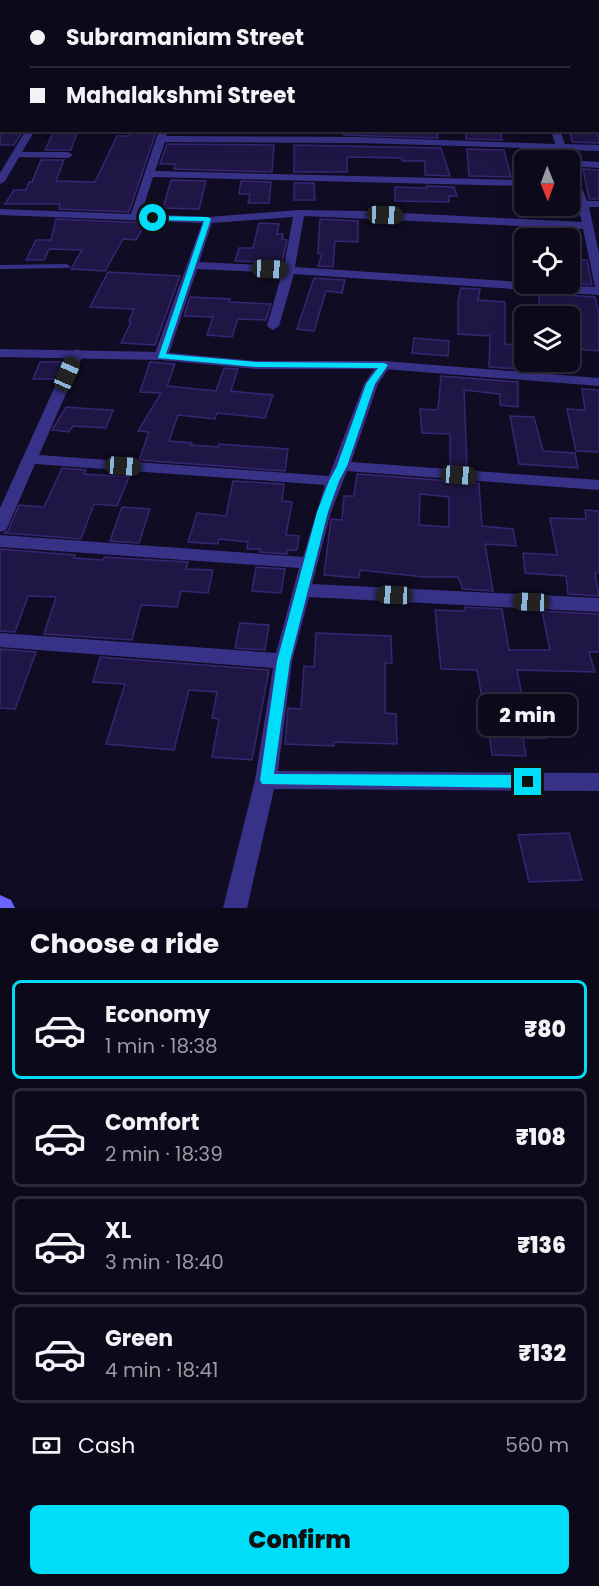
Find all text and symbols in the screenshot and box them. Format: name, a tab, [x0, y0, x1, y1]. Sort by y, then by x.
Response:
text: Subramaniam Street	[66, 22, 304, 53]
text: Mahalakshmi Street	[66, 80, 295, 111]
north arrow	[514, 150, 580, 216]
map controls	[514, 150, 580, 372]
route start	[139, 204, 166, 231]
car	[367, 205, 403, 225]
button: locate	[514, 228, 580, 294]
car	[252, 259, 288, 279]
button: layers	[514, 306, 580, 372]
car	[51, 354, 83, 394]
car	[104, 456, 142, 476]
car	[440, 465, 478, 485]
car	[376, 585, 412, 605]
car	[513, 592, 549, 612]
callout: 2 min	[478, 695, 578, 737]
text: 2 min	[499, 701, 556, 729]
route end	[514, 768, 541, 795]
text: Choose a ride	[30, 925, 219, 962]
text: Economy	[105, 999, 210, 1030]
icon: car	[33, 1003, 87, 1057]
text: ₹80	[524, 1014, 566, 1045]
text: 1 min · 18:38	[105, 1032, 218, 1060]
text: Comfort	[105, 1107, 199, 1138]
icon: car	[33, 1111, 87, 1165]
text: ₹108	[516, 1122, 566, 1153]
text: 2 min · 18:39	[105, 1140, 223, 1168]
text: XL	[105, 1215, 131, 1246]
icon: car	[33, 1219, 87, 1273]
text: ₹136	[517, 1230, 566, 1261]
text: 3 min · 18:40	[105, 1248, 224, 1276]
text: Green	[105, 1323, 173, 1354]
icon: car	[33, 1327, 87, 1381]
text: ₹132	[519, 1338, 566, 1369]
text: 4 min · 18:41	[105, 1356, 218, 1384]
icon: cash	[30, 1429, 63, 1462]
text: Cash	[78, 1430, 135, 1461]
text: 560 m	[505, 1431, 569, 1459]
button: Confirm	[30, 1505, 569, 1574]

